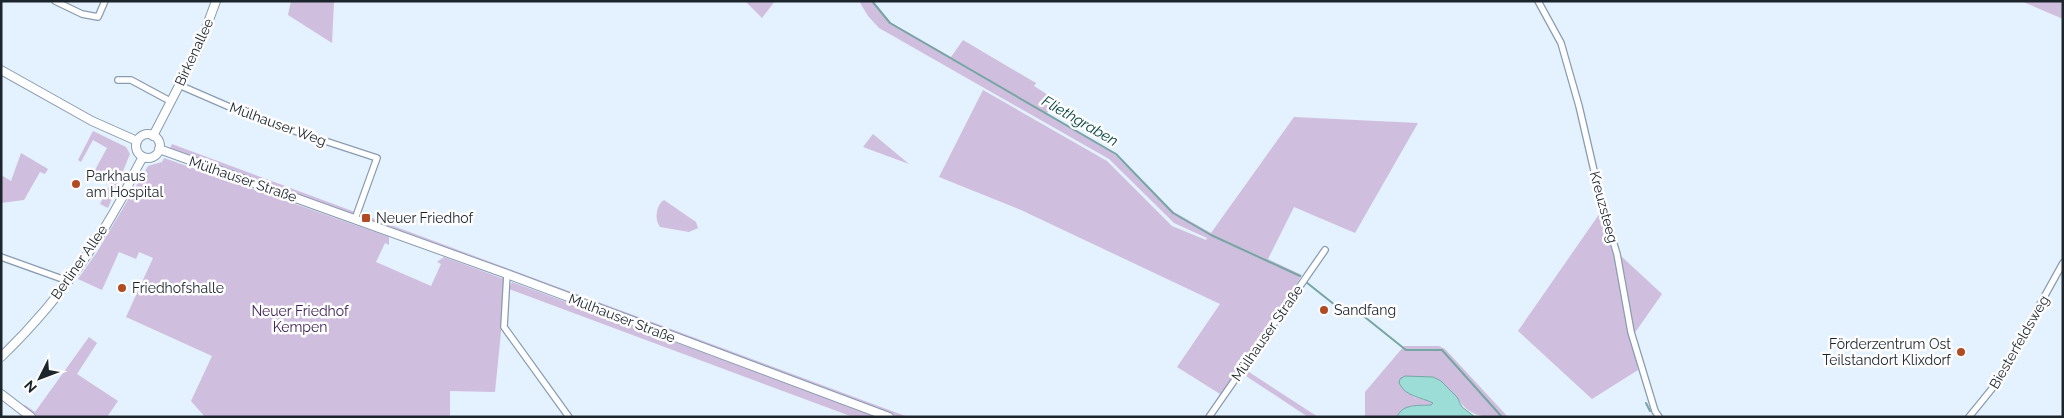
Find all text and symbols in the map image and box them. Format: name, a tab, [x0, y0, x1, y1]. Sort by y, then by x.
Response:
street label: Birkenallee	[171, 16, 217, 88]
water label: Fliethgraben	[1039, 92, 1121, 150]
street label: Mülhauser Weg	[227, 99, 329, 149]
street label: Mülhauser Straße	[187, 153, 299, 205]
place label: Parkhaus am Hospital	[86, 168, 163, 200]
street label: Kreuzsteeg	[1587, 169, 1621, 245]
marker: Parkhaus am Hospital	[70, 178, 82, 190]
place label: Neuer Friedhof	[376, 210, 475, 226]
marker: Neuer Friedhof	[360, 212, 372, 224]
street label: Berliner Allee	[48, 222, 110, 302]
place label: Friedhofshalle	[132, 280, 224, 296]
marker: Friedhofshalle	[116, 282, 128, 294]
street label: Mülhauser Straße	[1228, 282, 1306, 384]
street label: Mülhauser Straße	[566, 290, 678, 346]
street label: Biesterfeldsweg	[1986, 293, 2052, 391]
place label: Sandfang	[1334, 302, 1396, 318]
park label: Neuer Friedhof Kempen	[251, 303, 350, 335]
marker: Sandfang	[1318, 304, 1330, 316]
place label: Förderzentrum Ost Teilstandort Klixdorf	[1822, 336, 1952, 368]
marker: Förderzentrum Ost Teilstandort Klixdorf	[1955, 346, 1967, 358]
north arrow	[15, 353, 65, 403]
text: N	[21, 377, 40, 396]

